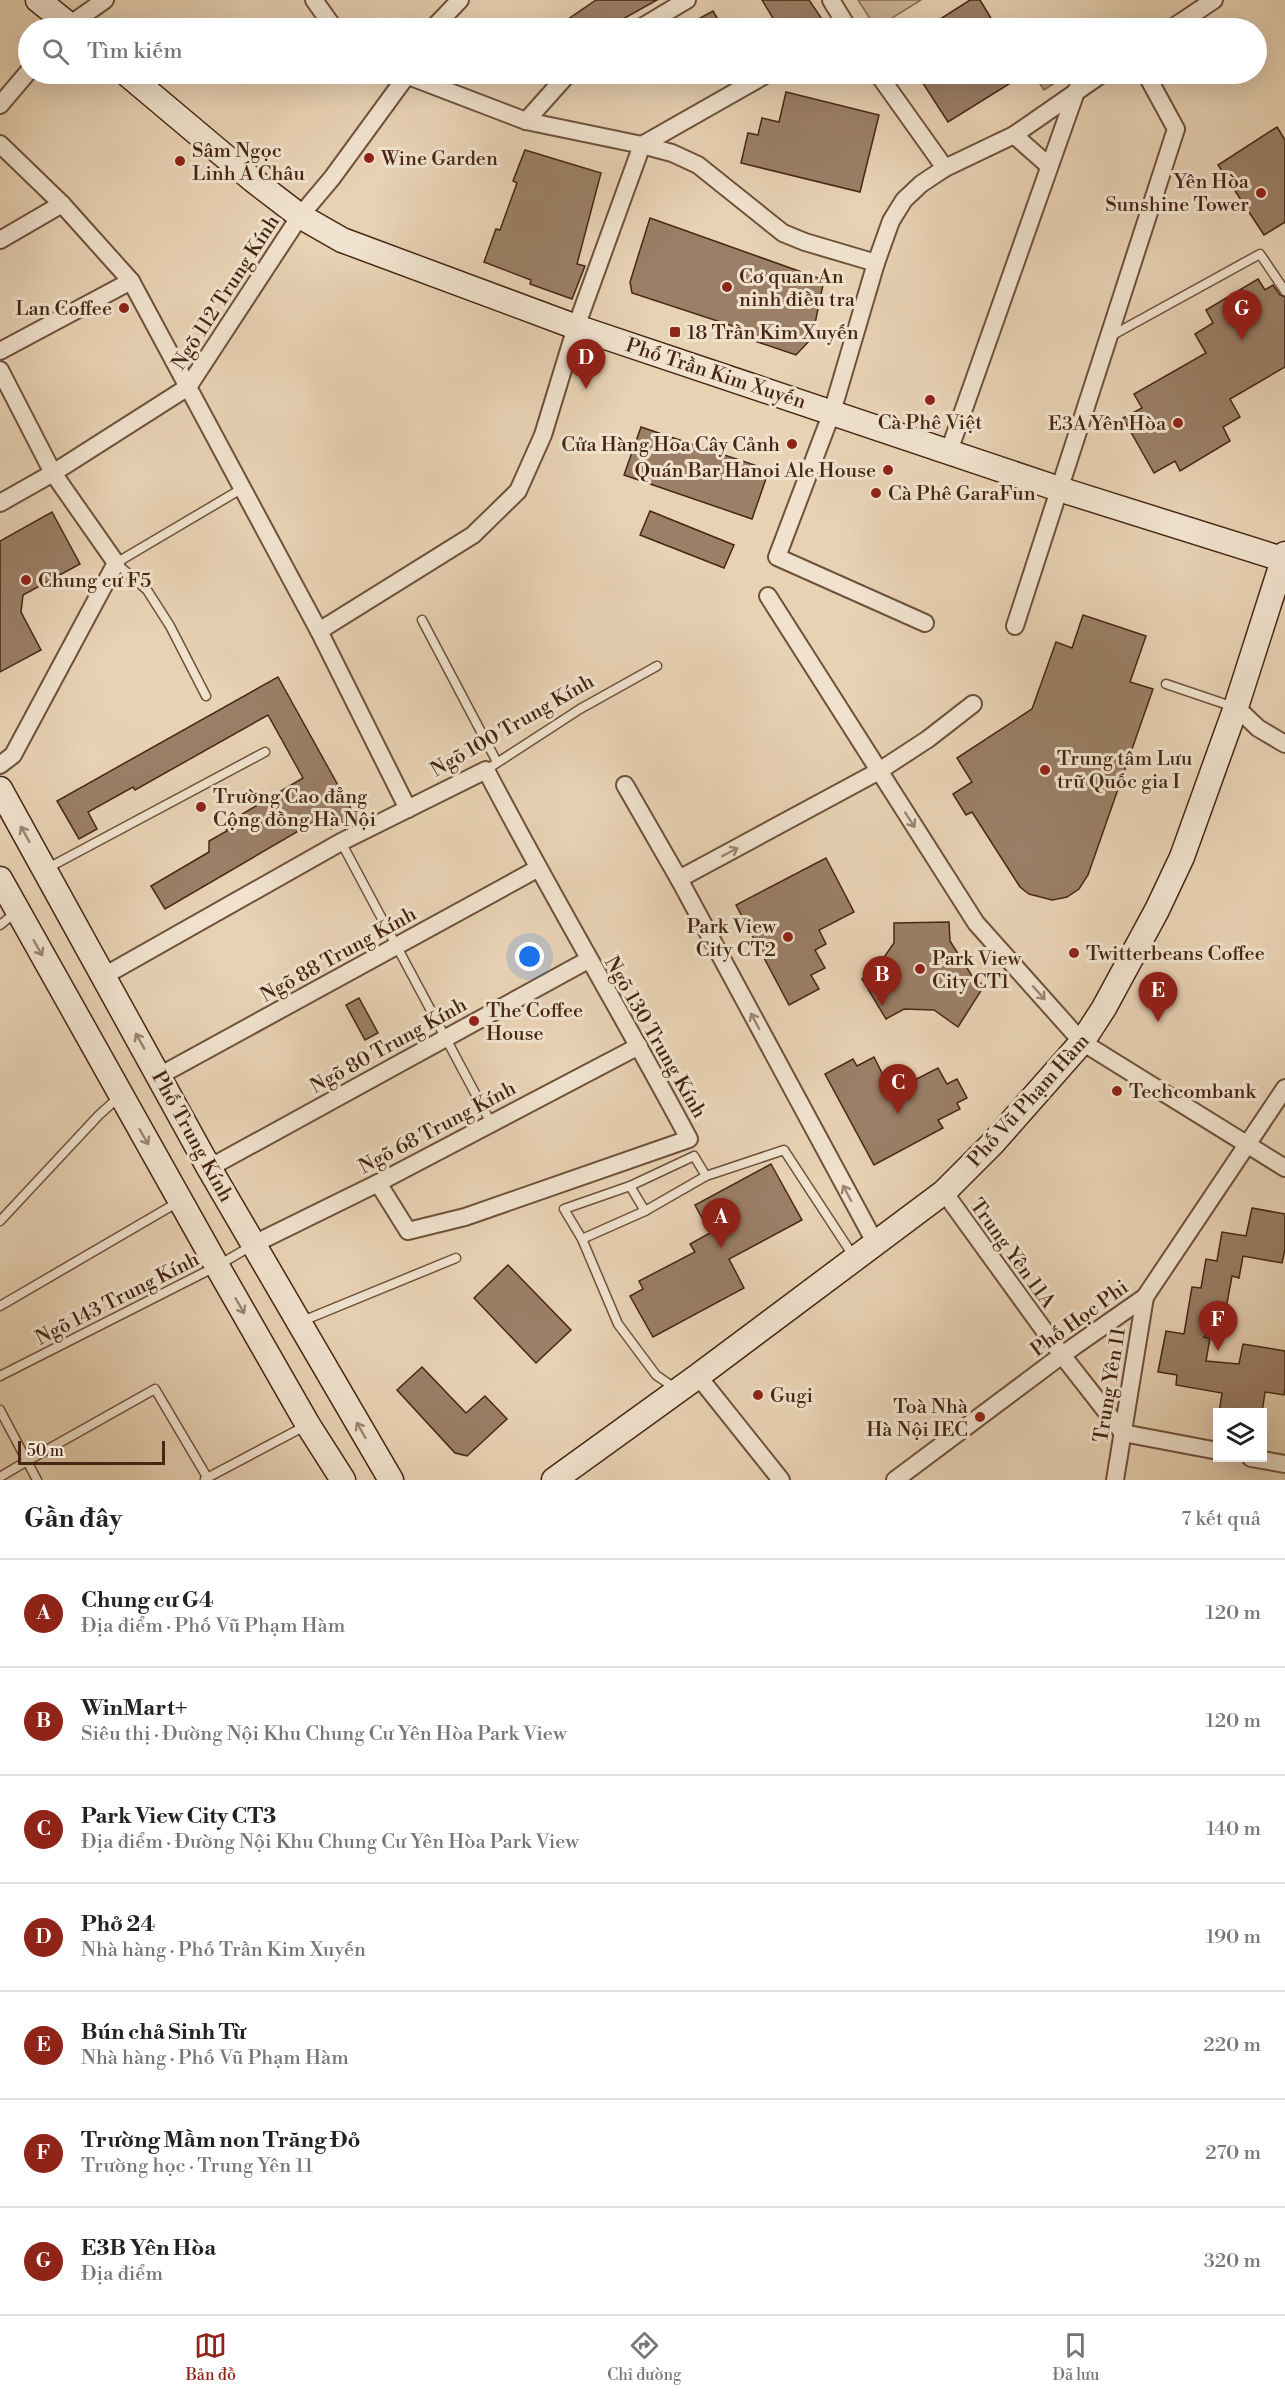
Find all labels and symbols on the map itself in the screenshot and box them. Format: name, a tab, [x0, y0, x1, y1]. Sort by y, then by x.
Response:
place label: Sâm Ngọc Linh Á Châu	[192, 139, 305, 187]
place label: Wine Garden	[380, 147, 498, 172]
marker: Wine Garden	[362, 151, 376, 165]
marker: Sâm Ngọc Linh Á Châu	[173, 154, 187, 168]
place label: Yên Hòa Sunshine Tower	[1105, 170, 1250, 218]
marker: Yên Hòa Sunshine Tower	[1254, 186, 1268, 200]
street label: Ngõ 112 Trung Kính	[167, 211, 286, 375]
place label: Cơ quan An ninh điều tra	[739, 265, 856, 313]
marker: Cơ quan An ninh điều tra	[720, 280, 734, 294]
pin: G	[1222, 290, 1262, 340]
place label: Lan Coffee	[15, 297, 112, 322]
marker: Lan Coffee	[117, 301, 131, 315]
place label: 18 Trần Kim Xuyến	[687, 321, 859, 346]
marker: 18 Trần Kim Xuyến	[668, 325, 682, 339]
street label: Phố Trần Kim Xuyến	[622, 333, 809, 415]
pin: D	[566, 340, 606, 389]
marker: Cà Phê Việt	[923, 393, 937, 407]
place label: Cà Phê Việt	[878, 411, 982, 436]
place label: E3A Yên Hòa	[1048, 412, 1167, 437]
marker: E3A Yên Hòa	[1171, 416, 1185, 430]
place label: Cửa Hàng Hoa Cây Cảnh	[561, 433, 780, 458]
marker: Cửa Hàng Hoa Cây Cảnh	[785, 437, 799, 451]
place label: Quán Bar Hanoi Ale House	[634, 459, 876, 484]
marker: Quán Bar Hanoi Ale House	[881, 463, 895, 477]
place label: Cà Phê GaraFun	[888, 482, 1036, 507]
marker: Cà Phê GaraFun	[869, 486, 883, 500]
place label: Chung cư F5	[38, 569, 151, 594]
marker: Chung cư F5	[19, 573, 33, 587]
street label: Ngõ 100 Trung Kính	[427, 669, 599, 783]
place label: Trung tâm Lưu trữ Quốc gia I	[1057, 747, 1193, 795]
marker: Trung tâm Lưu trữ Quốc gia I	[1038, 763, 1052, 777]
place label: Trường Cao đẳng Cộng đồng Hà Nội	[213, 785, 377, 833]
marker: Trường Cao đẳng Cộng đồng Hà Nội	[194, 800, 208, 814]
one-way arrow	[904, 812, 917, 829]
one-way arrow	[19, 826, 31, 843]
one-way arrow	[721, 846, 739, 857]
street label: Ngõ 88 Trung Kính	[256, 902, 421, 1009]
place label: Park View City CT2	[687, 915, 777, 963]
marker: Park View City CT2	[781, 930, 795, 944]
one-way arrow	[33, 939, 45, 956]
your location	[515, 942, 544, 971]
place label: Twitterbeans Coffee	[1086, 942, 1265, 967]
marker: Twitterbeans Coffee	[1067, 946, 1081, 960]
place label: Park View City CT1	[932, 947, 1023, 995]
street label: Ngõ 130 Trung Kính	[598, 952, 711, 1123]
pin: B	[862, 956, 902, 1006]
marker: Park View City CT1	[913, 962, 927, 976]
pin: E	[1138, 972, 1178, 1022]
one-way arrow	[1032, 985, 1046, 1000]
street label: Ngõ 80 Trung Kính	[306, 993, 472, 1100]
place label: The Coffee House	[486, 999, 583, 1047]
one-way arrow	[749, 1013, 761, 1030]
marker: The Coffee House	[467, 1014, 481, 1028]
street label: Phố Vũ Phạm Hàm	[963, 1029, 1096, 1173]
one-way arrow	[134, 1033, 145, 1051]
pin: C	[878, 1064, 918, 1114]
street label: Phố Trung Kính	[145, 1067, 238, 1207]
street label: Ngõ 68 Trung Kính	[355, 1076, 521, 1180]
place label: Techcombank	[1129, 1080, 1258, 1105]
marker: Techcombank	[1110, 1084, 1124, 1098]
one-way arrow	[138, 1128, 150, 1145]
one-way arrow	[841, 1185, 853, 1202]
street label: Trung Yên 11A	[964, 1194, 1061, 1315]
pin: A	[702, 1198, 740, 1248]
street label: Ngõ 143 Trung Kính	[31, 1247, 204, 1351]
street label: Phố Học Phi	[1026, 1275, 1134, 1363]
one-way arrow	[235, 1297, 246, 1315]
pin: F	[1198, 1302, 1238, 1351]
street label: Trung Yên 11	[1089, 1326, 1132, 1444]
place label: Gugi	[770, 1384, 814, 1409]
marker: Gugi	[751, 1388, 765, 1402]
place label: Toà Nhà Hà Nội IEC	[866, 1395, 969, 1443]
marker: Toà Nhà Hà Nội IEC	[973, 1410, 987, 1424]
one-way arrow	[355, 1422, 367, 1439]
scale bar	[18, 1438, 165, 1466]

